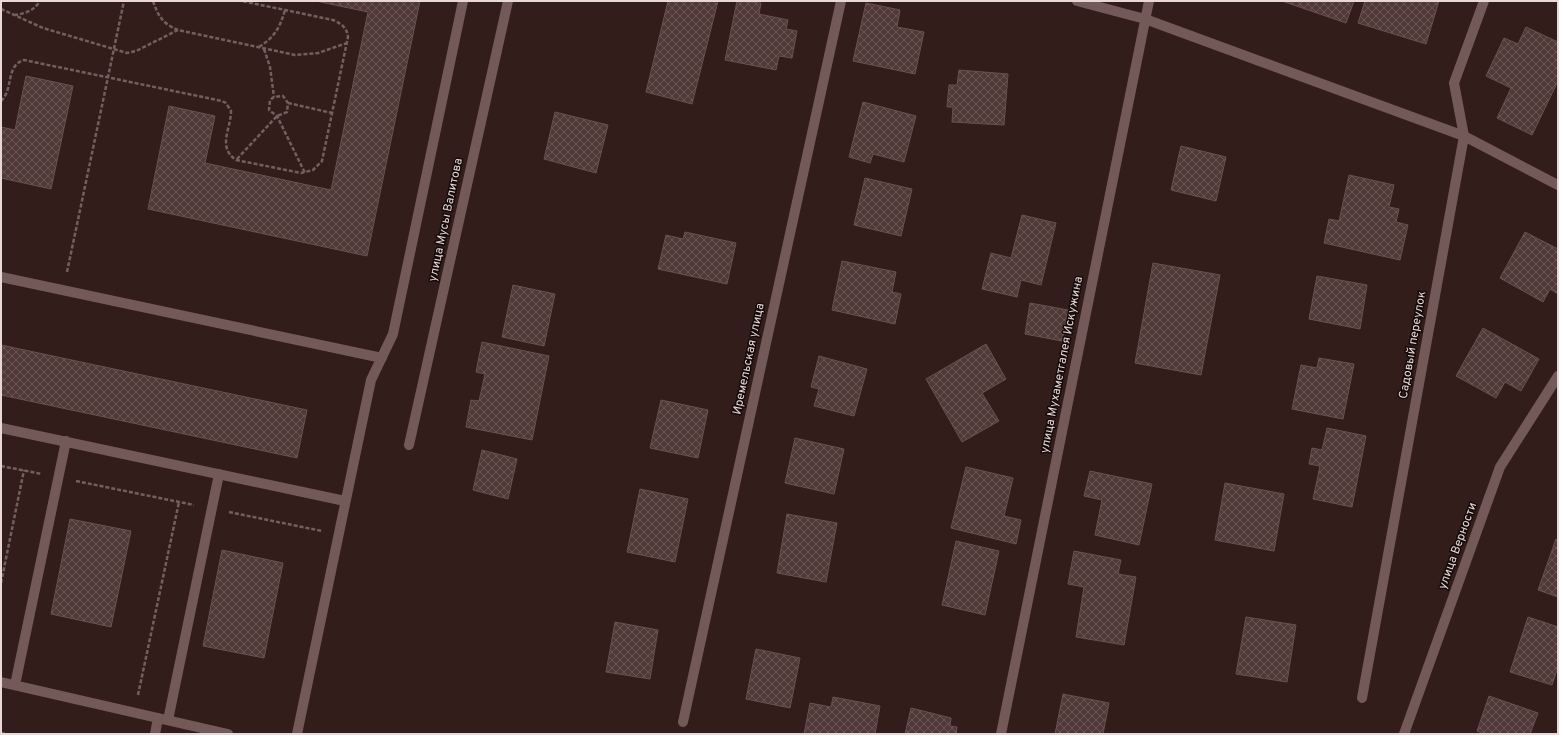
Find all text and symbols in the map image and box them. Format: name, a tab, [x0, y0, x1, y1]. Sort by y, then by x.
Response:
street label: улица Мусы Валитова	[425, 157, 467, 283]
street label: улица Мухаметгалея Искужина	[1037, 275, 1087, 455]
street label: Садовый переулок	[1396, 290, 1430, 400]
street label: Иремельская улица	[729, 302, 769, 416]
street label: улица Верности	[1435, 500, 1481, 592]

